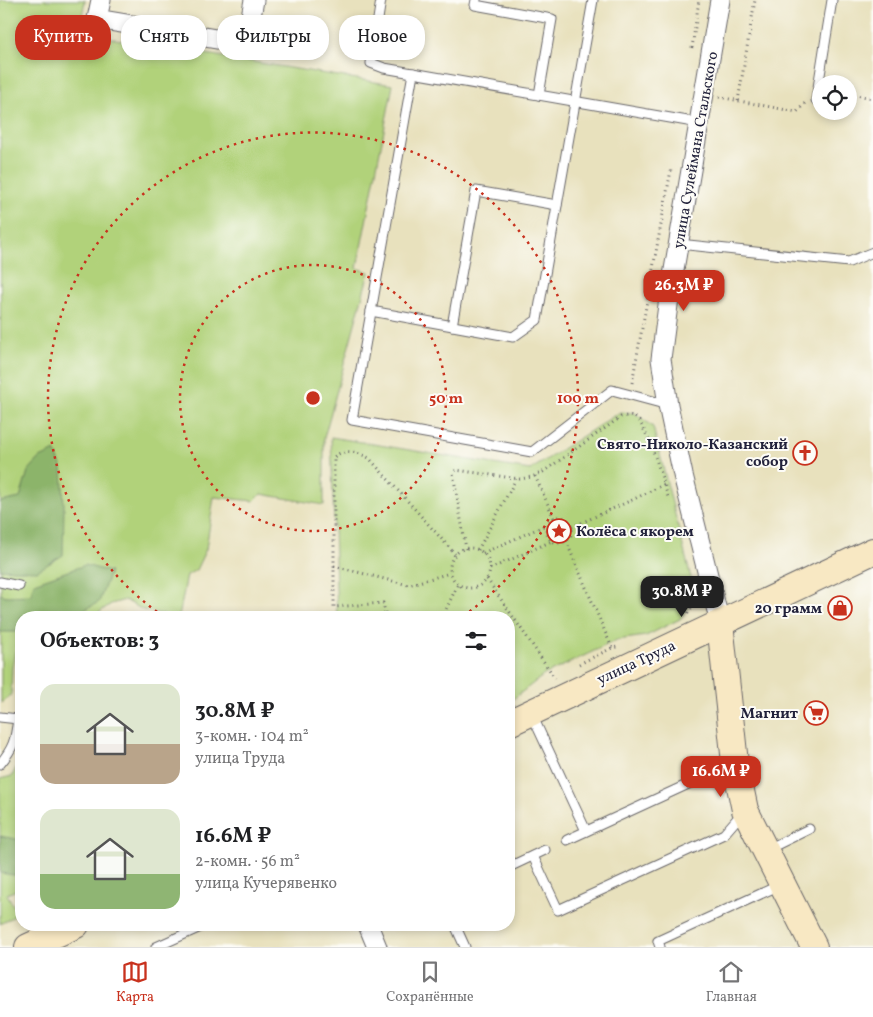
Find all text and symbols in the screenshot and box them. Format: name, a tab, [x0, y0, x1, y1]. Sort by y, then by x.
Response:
chip: Купить	[15, 15, 111, 60]
chip: Снять	[121, 15, 207, 60]
chip: Фильтры	[217, 15, 329, 60]
chip: Новое	[339, 15, 425, 60]
street label: улица Сулеймана Стальского	[669, 50, 724, 251]
map controls	[812, 75, 857, 120]
button: locate	[812, 75, 857, 120]
pin: 26.3M ₽	[638, 270, 730, 312]
text: 26.3M ₽	[654, 275, 714, 297]
centre of rings	[304, 389, 322, 407]
text: 50 m	[429, 389, 463, 410]
text: 100 m	[557, 389, 600, 410]
place label: Свято-Николо-Казанский собор	[597, 435, 788, 473]
church icon: Свято-Николо-Казанский собор	[792, 440, 818, 466]
place icon: Колёса с якорем	[546, 518, 572, 544]
place label: Колёса с якорем	[576, 522, 694, 543]
pin: 30.8M ₽	[636, 576, 728, 618]
text: 30.8M ₽	[652, 581, 712, 603]
shop icon: 20 грамм	[827, 595, 853, 621]
place label: 20 грамм	[755, 599, 822, 620]
text: Объектов: 3	[40, 627, 159, 656]
icon: filters	[462, 627, 490, 655]
street label: улица Труда	[594, 636, 679, 691]
text: 30.8M ₽	[195, 697, 275, 726]
supermarket icon: Магнит	[803, 700, 829, 726]
icon: home	[80, 704, 140, 764]
place label: Магнит	[741, 704, 799, 725]
text: 3-комн. · 104 m²	[195, 726, 309, 748]
text: улица Труда	[195, 748, 285, 770]
pin: 16.6M ₽	[675, 756, 767, 798]
text: 16.6M ₽	[692, 761, 750, 783]
text: 16.6M ₽	[195, 822, 271, 851]
icon: home	[80, 829, 140, 889]
text: 2-комн. · 56 m²	[195, 851, 300, 873]
text: улица Кучерявенко	[195, 873, 337, 895]
tab: Карта	[116, 958, 154, 1007]
tab: Сохранённые	[386, 958, 474, 1007]
tab: Главная	[706, 958, 757, 1007]

